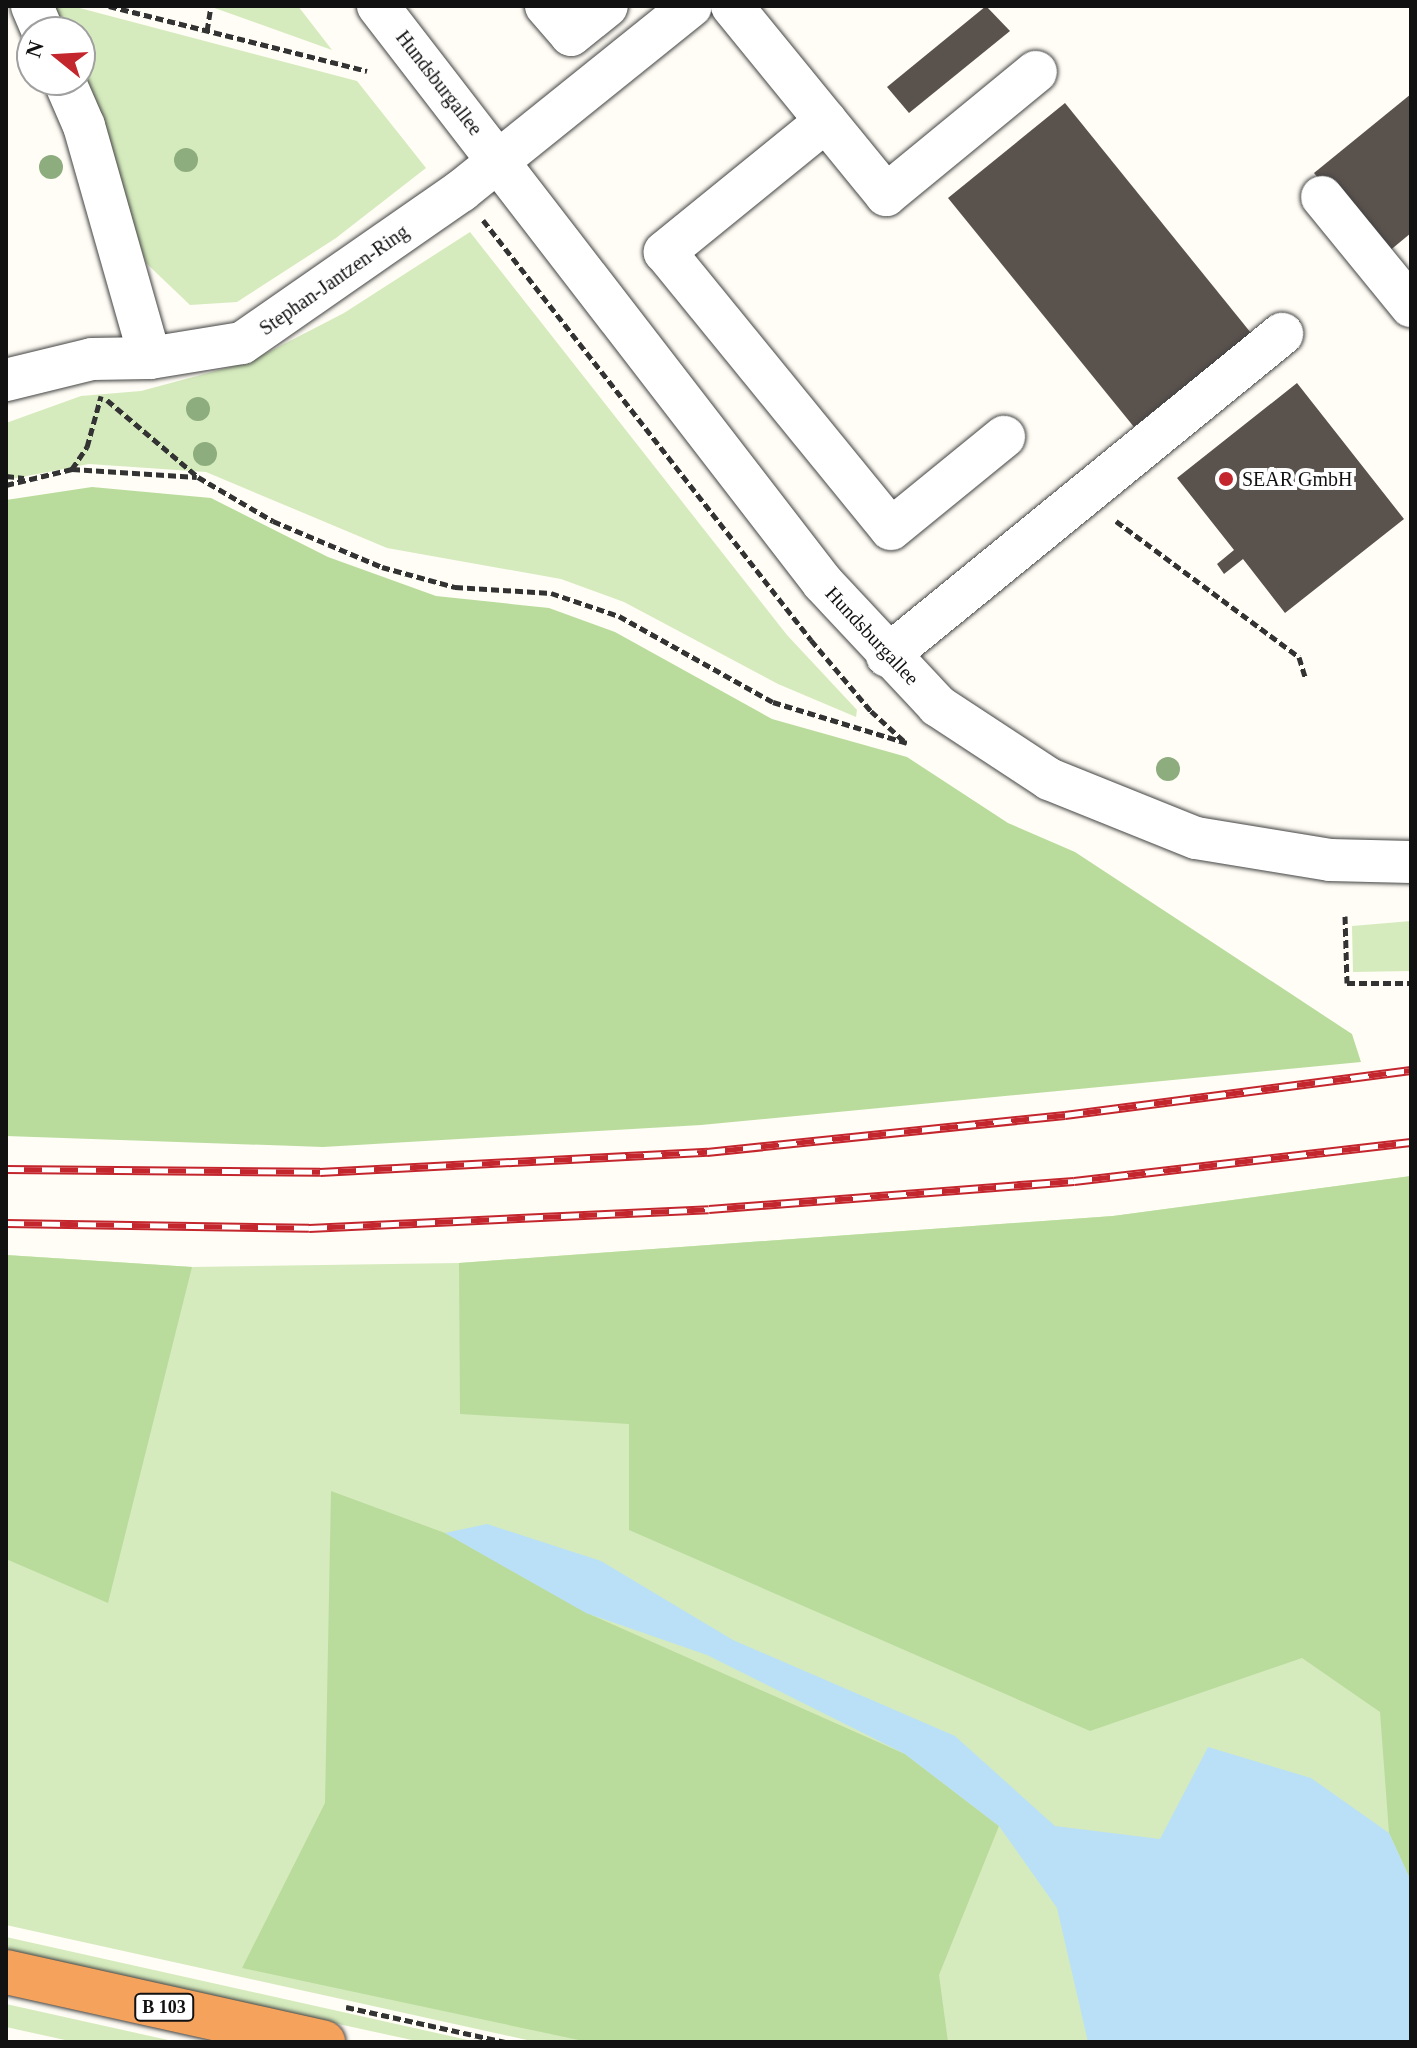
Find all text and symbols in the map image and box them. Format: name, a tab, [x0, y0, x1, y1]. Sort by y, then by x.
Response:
north arrow	[16, 16, 96, 96]
street label: Hundsburgallee	[391, 26, 487, 140]
text: N	[20, 38, 49, 60]
street label: Stephan-Jantzen-Ring	[255, 220, 413, 340]
place label: SEAR GmbH	[1242, 467, 1353, 491]
marker: SEAR GmbH	[1217, 470, 1235, 488]
street label: Hundsburgallee	[820, 582, 924, 690]
road number: B 103	[134, 1993, 194, 2021]

